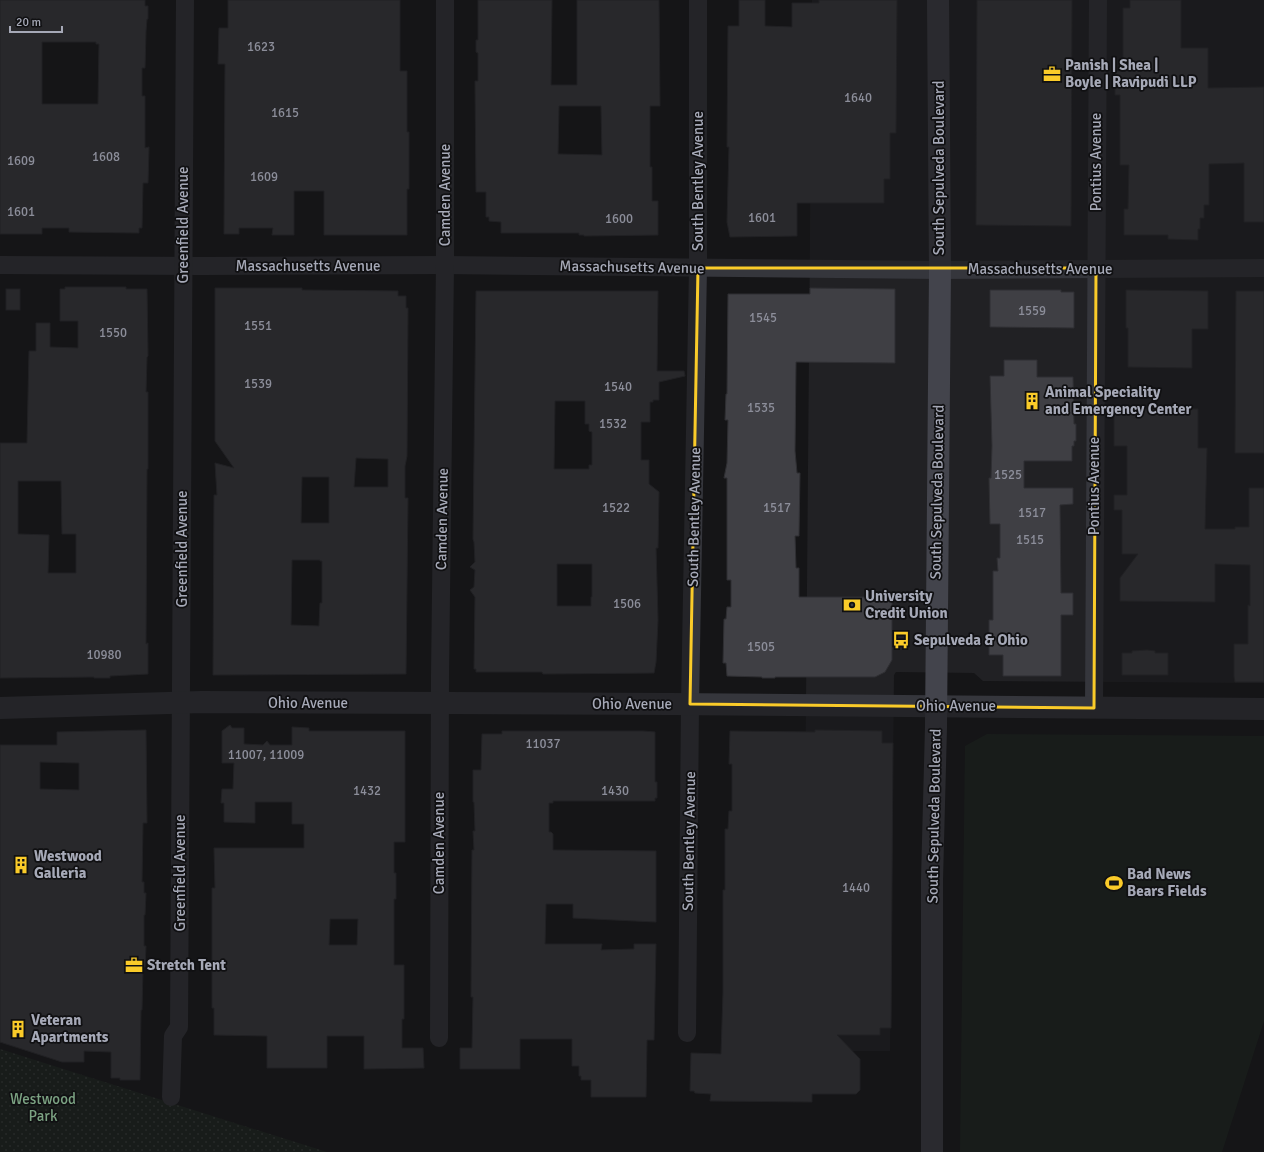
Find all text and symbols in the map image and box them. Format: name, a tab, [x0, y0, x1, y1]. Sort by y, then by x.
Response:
scale bar	[10, 8, 62, 34]
text: 20 m	[16, 15, 41, 30]
house number: 1623	[247, 39, 275, 55]
place label: Panish | Shea | Boyle | Ravipudi LLP	[1065, 56, 1197, 91]
office icon: Panish | Shea | Boyle | Ravipudi LLP	[1042, 64, 1062, 84]
street label: South Sepulveda Boulevard	[930, 81, 948, 255]
house number: 1640	[844, 90, 872, 106]
house number: 1615	[271, 105, 299, 121]
street label: South Bentley Avenue	[689, 111, 707, 251]
street label: Pontius Avenue	[1087, 113, 1105, 211]
street label: Camden Avenue	[436, 144, 454, 246]
house number: 1608	[92, 149, 120, 165]
house number: 1609	[7, 153, 35, 169]
street label: Greenfield Avenue	[174, 167, 192, 283]
house number: 1609	[250, 169, 278, 185]
house number: 1601	[7, 204, 35, 220]
house number: 1601	[748, 210, 776, 226]
house number: 1600	[605, 211, 633, 227]
street label: Massachusetts Avenue	[235, 257, 381, 275]
street label: Massachusetts Avenue	[559, 257, 705, 277]
street label: Massachusetts Avenue	[967, 260, 1113, 278]
house number: 1559	[1018, 303, 1046, 319]
house number: 1545	[749, 310, 777, 326]
house number: 1551	[244, 318, 272, 334]
house number: 1550	[99, 325, 127, 341]
house number: 1539	[244, 376, 272, 392]
house number: 1540	[604, 379, 632, 395]
place label: Animal Speciality and Emergency Center	[1045, 383, 1191, 418]
building icon: Animal Speciality and Emergency Center	[1022, 391, 1042, 411]
house number: 1535	[747, 400, 775, 416]
street label: South Sepulveda Boulevard	[926, 404, 948, 579]
house number: 1532	[599, 416, 627, 432]
street label: Pontius Avenue	[1085, 437, 1103, 535]
street label: South Bentley Avenue	[684, 447, 704, 587]
house number: 1525	[994, 467, 1022, 483]
street label: Camden Avenue	[432, 468, 452, 570]
street label: Greenfield Avenue	[173, 491, 191, 607]
house number: 1522	[602, 500, 630, 516]
house number: 1517	[763, 500, 791, 516]
house number: 1517	[1018, 505, 1046, 521]
house number: 1515	[1016, 532, 1044, 548]
place label: University Credit Union	[865, 587, 948, 622]
bank icon: University Credit Union	[842, 595, 862, 615]
house number: 1506	[613, 596, 641, 612]
bus stop icon: Sepulveda & Ohio	[891, 630, 911, 650]
place label: Sepulveda & Ohio	[914, 631, 1028, 649]
house number: 1505	[747, 639, 775, 655]
house number: 10980	[86, 647, 122, 663]
street label: Ohio Avenue	[268, 694, 348, 712]
street label: Ohio Avenue	[592, 695, 672, 713]
street label: Ohio Avenue	[916, 697, 996, 715]
street label: South Sepulveda Boulevard	[923, 728, 945, 903]
house number: 11037	[525, 736, 561, 752]
house number: 11007, 11009	[228, 747, 304, 763]
street label: South Bentley Avenue	[679, 771, 699, 911]
house number: 1432	[353, 783, 381, 799]
house number: 1430	[601, 783, 629, 799]
street label: Camden Avenue	[430, 792, 448, 894]
street label: Greenfield Avenue	[171, 815, 189, 931]
place label: Westwood Galleria	[34, 847, 102, 882]
building icon: Westwood Galleria	[11, 855, 31, 875]
place label: Bad News Bears Fields	[1127, 865, 1207, 900]
sports icon: Bad News Bears Fields	[1104, 873, 1124, 893]
house number: 1440	[842, 880, 870, 896]
office icon: Stretch Tent	[124, 955, 144, 975]
place label: Stretch Tent	[147, 956, 226, 974]
place label: Veteran Apartments	[31, 1011, 109, 1046]
building icon: Veteran Apartments	[8, 1019, 28, 1039]
park label: Westwood Park	[10, 1090, 76, 1125]

